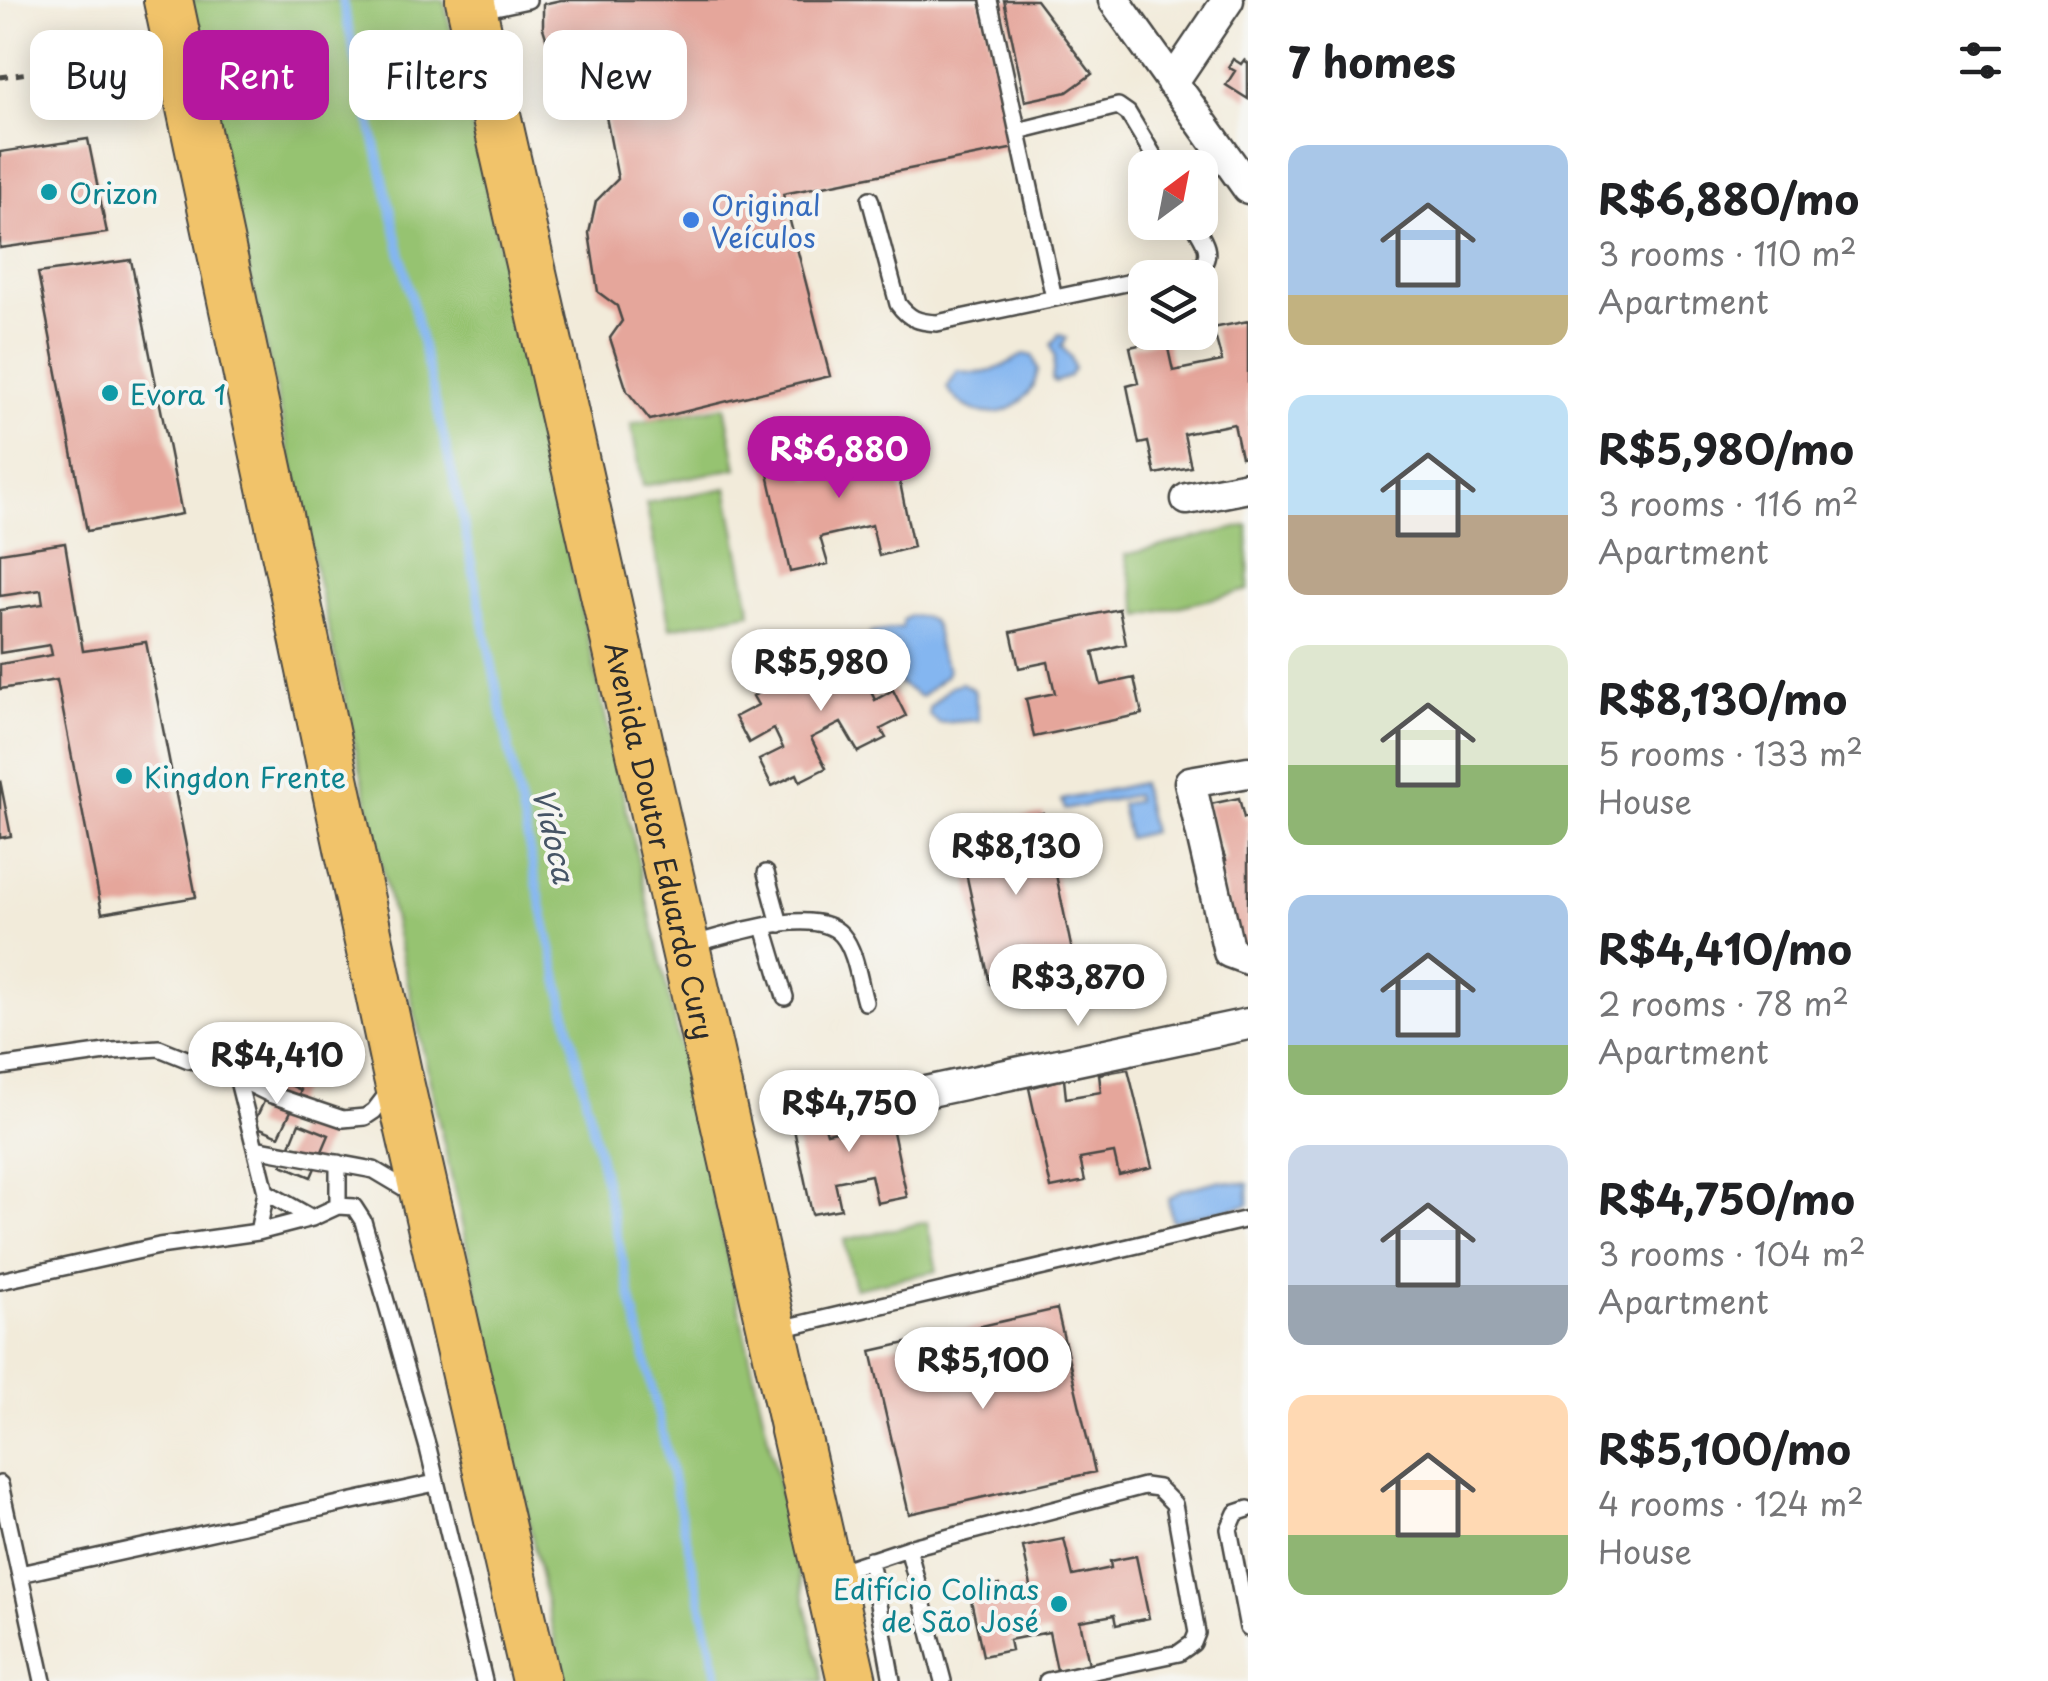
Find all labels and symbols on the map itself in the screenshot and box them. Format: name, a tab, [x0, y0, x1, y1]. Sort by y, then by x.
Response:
north arrow	[1128, 150, 1218, 240]
place label: Orizon	[69, 171, 158, 214]
marker: Orizon	[38, 181, 60, 203]
place label: Original Veículos	[711, 183, 820, 258]
marker: Original Veículos	[680, 209, 702, 231]
place label: Evora 1	[130, 372, 226, 415]
marker: Evora 1	[99, 382, 121, 404]
pin: R$6,880	[747, 416, 931, 501]
pin: R$5,980	[729, 629, 913, 714]
street label: Avenida Doutor Eduardo Cury	[595, 637, 727, 1044]
place label: Kingdon Frente	[144, 755, 346, 798]
marker: Kingdon Frente	[113, 765, 135, 787]
water label: Vidoca	[522, 783, 588, 888]
pin: R$8,130	[924, 813, 1108, 898]
pin: R$3,870	[986, 944, 1170, 1029]
pin: R$4,410	[185, 1022, 369, 1107]
pin: R$4,750	[757, 1070, 941, 1155]
pin: R$5,100	[891, 1327, 1075, 1412]
place label: Edifício Colinas de São José	[833, 1567, 1039, 1642]
marker: Edifício Colinas de São José	[1048, 1593, 1070, 1615]

